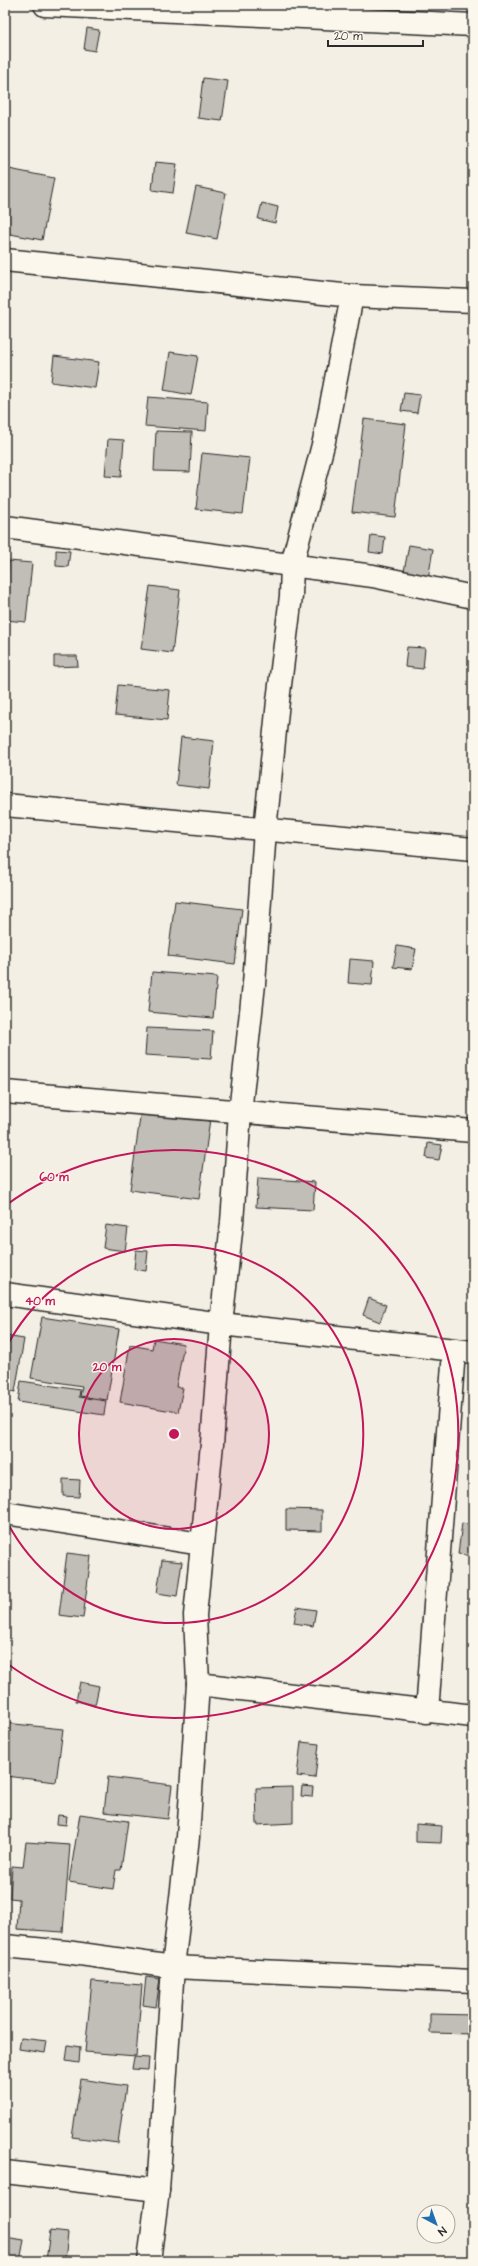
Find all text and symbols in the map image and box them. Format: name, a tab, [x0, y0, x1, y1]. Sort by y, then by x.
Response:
scale bar	[328, 22, 423, 48]
text: 20 m	[334, 28, 363, 45]
text: 60 m	[39, 1169, 69, 1186]
text: 40 m	[25, 1293, 56, 1310]
text: 20 m	[92, 1359, 122, 1376]
centre of rings	[167, 1427, 181, 1441]
north arrow	[416, 2204, 456, 2244]
text: N	[435, 2223, 450, 2239]

